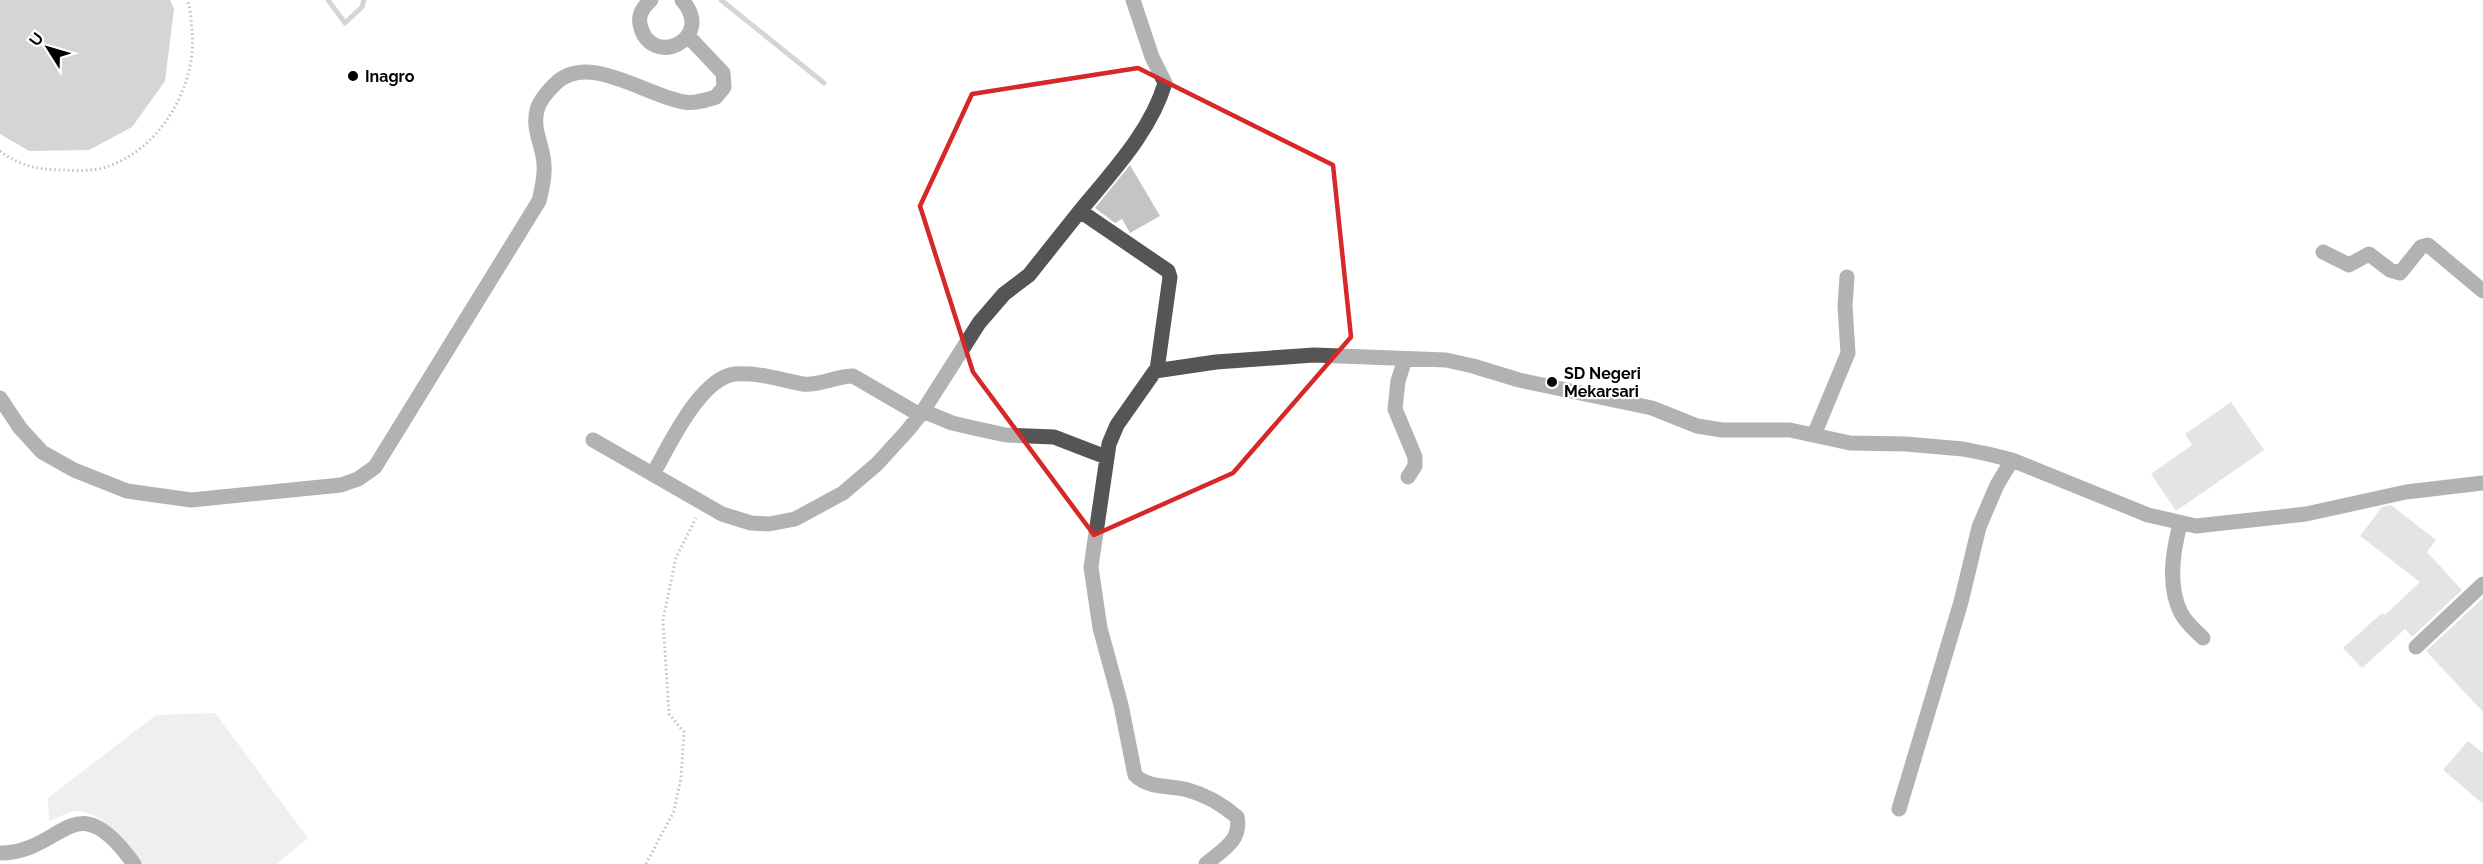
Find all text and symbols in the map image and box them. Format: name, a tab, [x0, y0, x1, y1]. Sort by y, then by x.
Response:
north arrow	[18, 18, 78, 78]
text: U	[25, 29, 48, 50]
place label: Inagro	[365, 67, 415, 86]
marker: Inagro	[346, 69, 360, 83]
place label: SD Negeri Mekarsari	[1564, 364, 1641, 401]
marker: SD Negeri Mekarsari	[1545, 375, 1559, 389]

